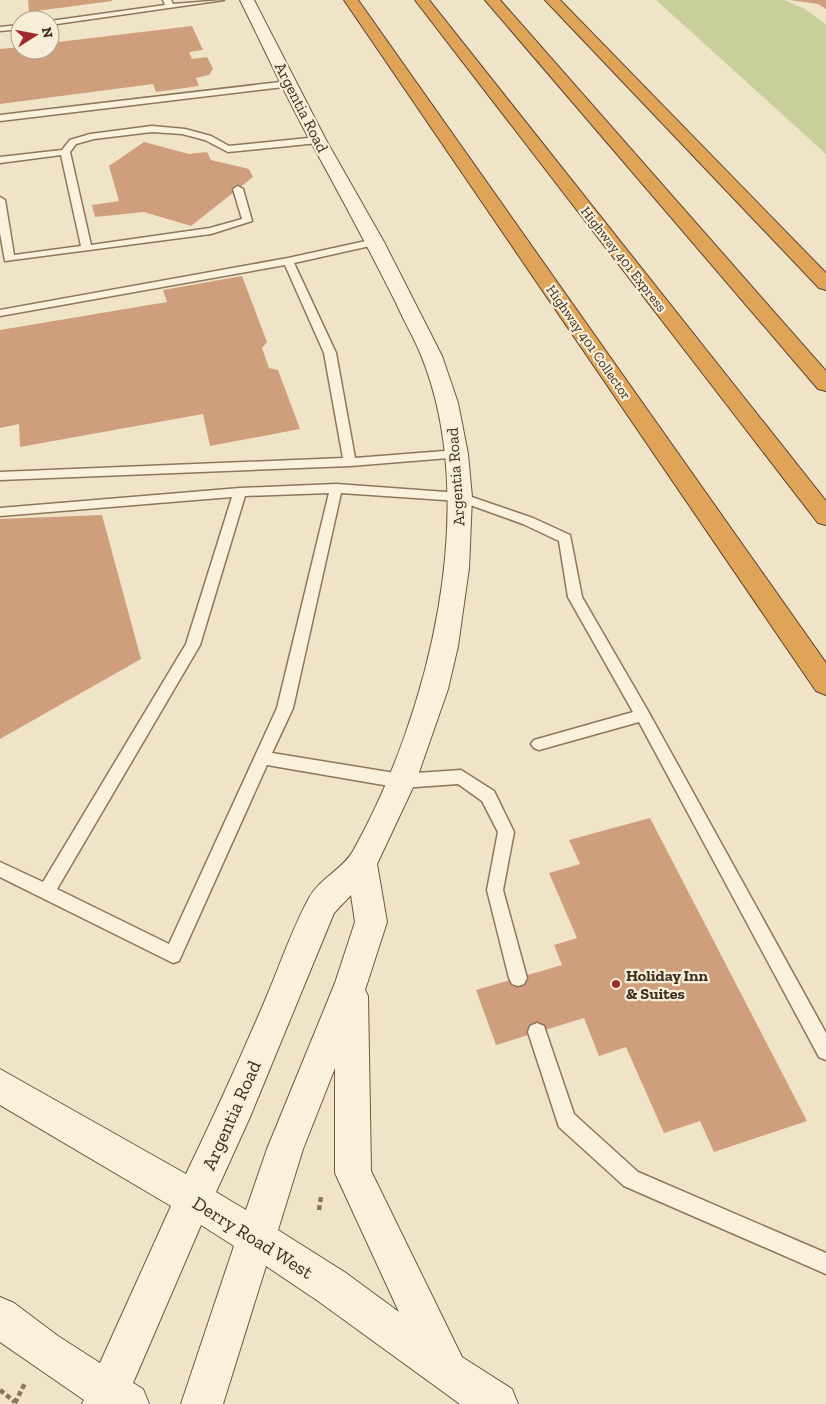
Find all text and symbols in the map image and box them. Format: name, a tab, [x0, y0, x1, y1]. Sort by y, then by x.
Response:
north arrow	[10, 10, 60, 60]
text: N	[38, 26, 57, 40]
street label: Argentia Road	[271, 59, 333, 156]
street label: Highway 401 Express	[577, 203, 670, 315]
street label: Highway 401 Collector	[543, 282, 635, 403]
street label: Argentia Road	[443, 427, 468, 527]
place label: Holiday Inn & Suites	[626, 966, 709, 1003]
marker: Holiday Inn & Suites	[610, 978, 622, 990]
street label: Argentia Road	[197, 1056, 266, 1173]
street label: Derry Road West	[188, 1191, 317, 1284]

